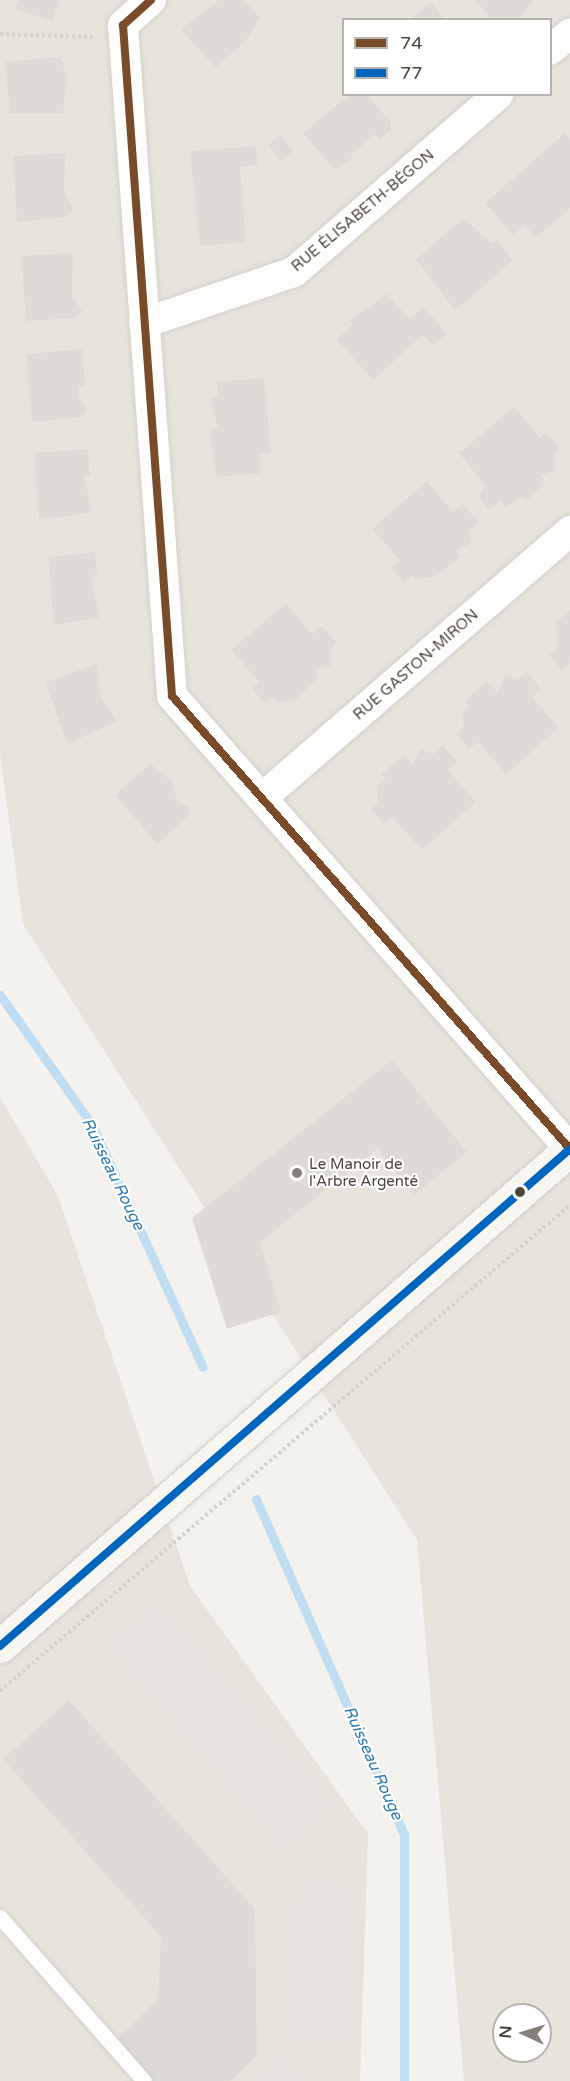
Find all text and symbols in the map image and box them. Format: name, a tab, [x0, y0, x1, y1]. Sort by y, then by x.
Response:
legend	[342, 18, 552, 96]
text: 74	[400, 32, 423, 54]
text: 77	[400, 62, 423, 84]
street label: RUE ÉLISABETH-BÉGON	[288, 146, 438, 276]
street label: RUE GASTON-MIRON	[350, 606, 482, 724]
water label: Ruisseau Rouge	[78, 1115, 148, 1233]
place label: Le Manoir de l'Arbre Argenté	[309, 1155, 418, 1190]
marker: Le Manoir de l'Arbre Argenté	[290, 1166, 304, 1180]
unlabelled marker	[514, 1186, 526, 1198]
water label: Ruisseau Rouge	[339, 1703, 407, 1823]
north arrow	[492, 2003, 552, 2063]
text: N	[496, 2025, 516, 2039]

